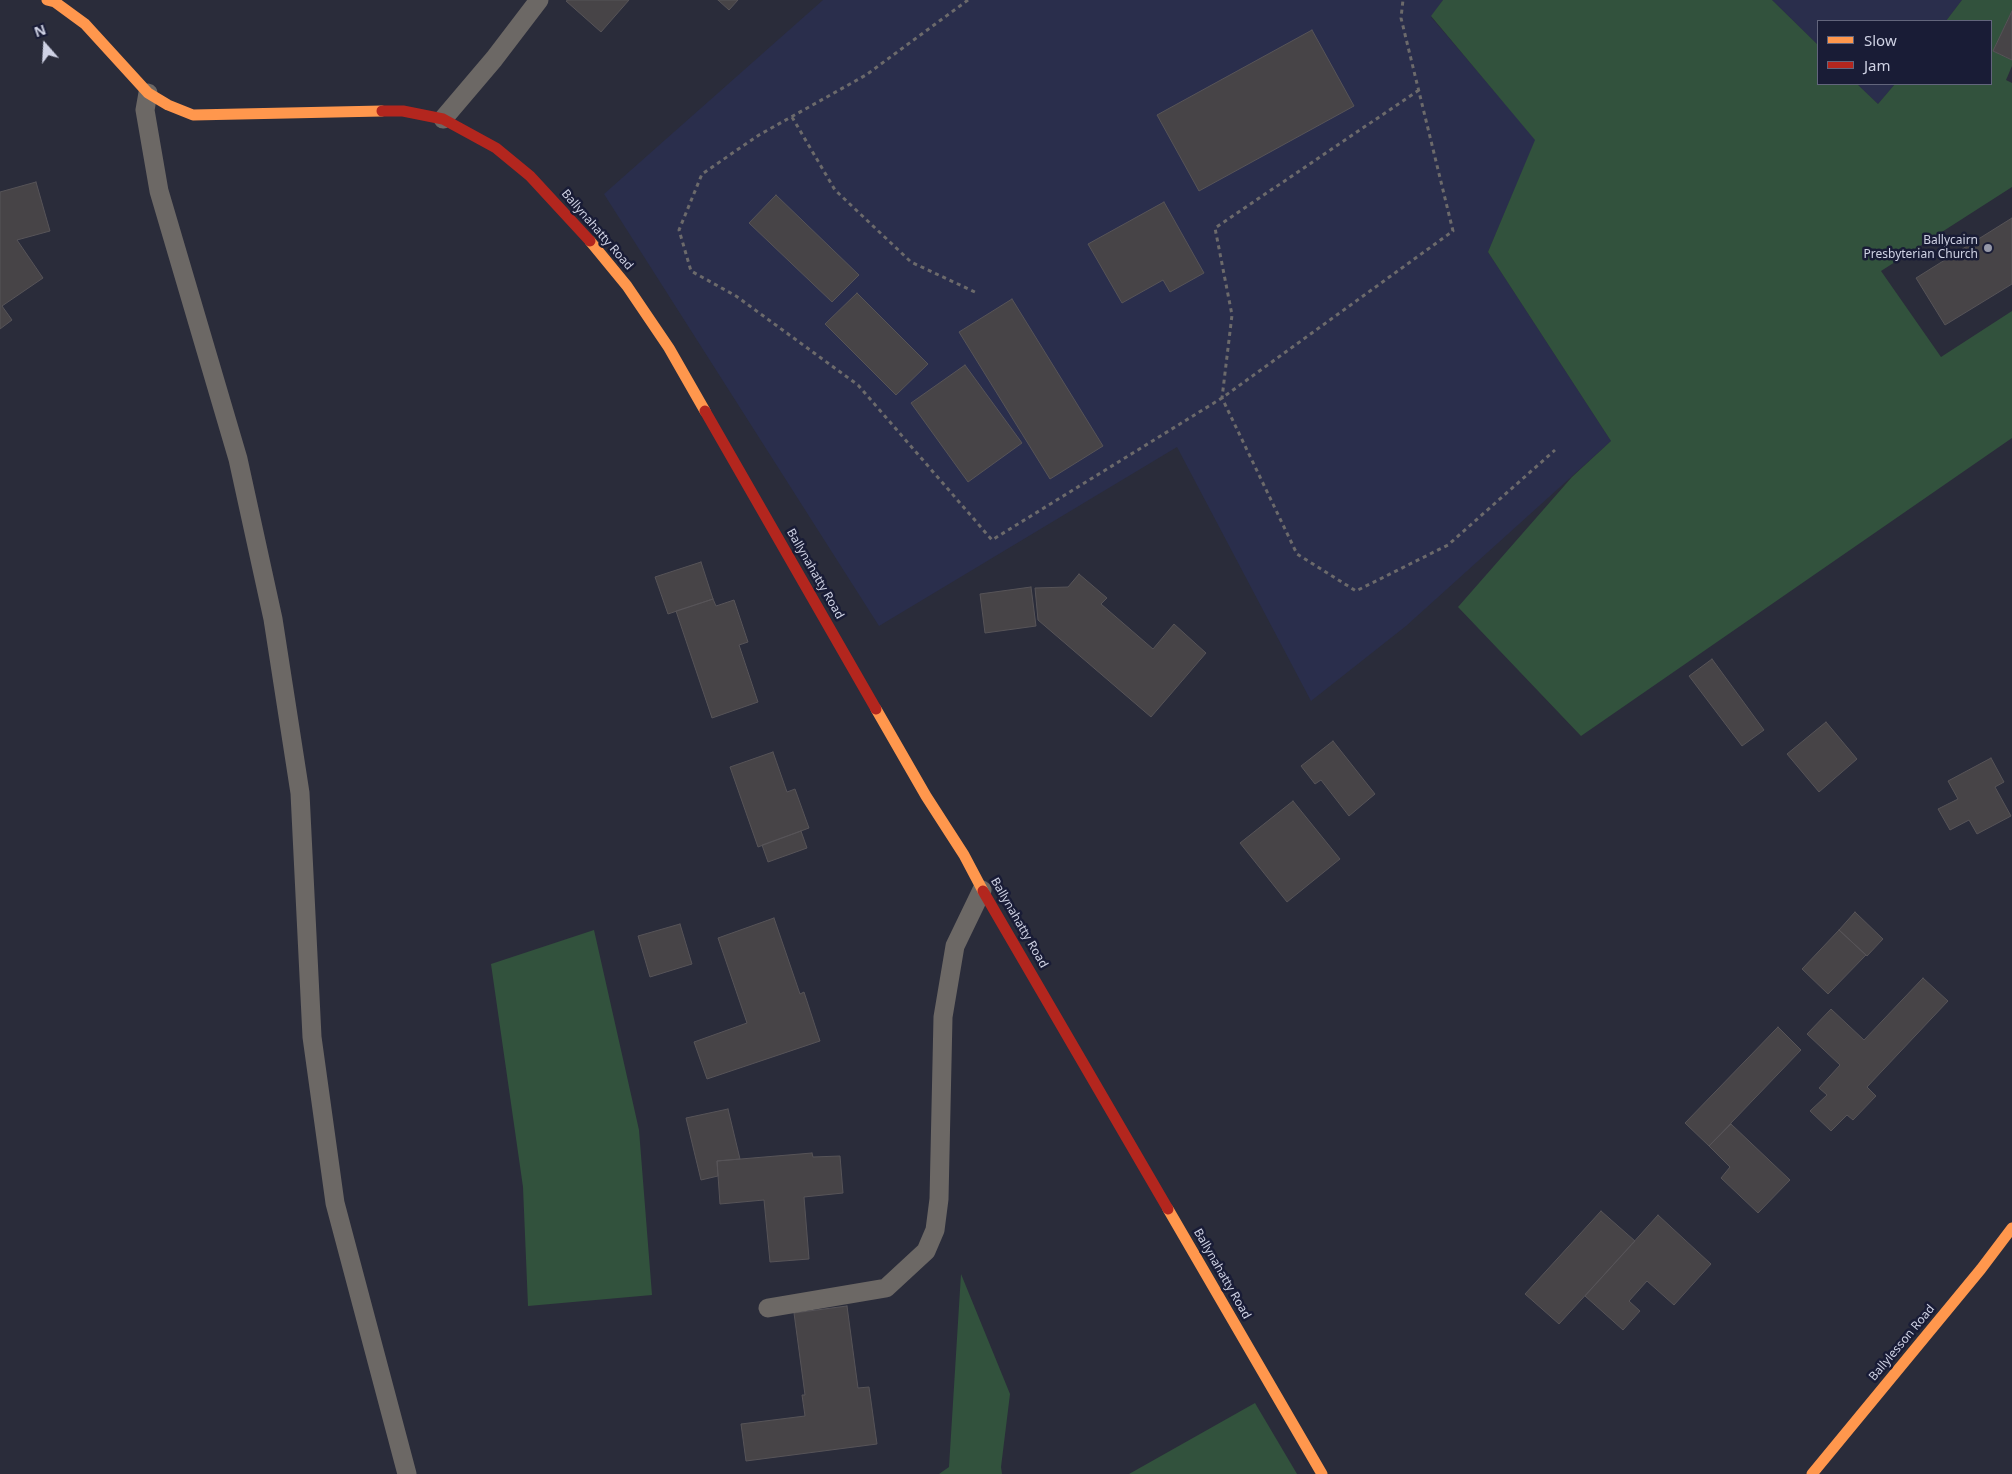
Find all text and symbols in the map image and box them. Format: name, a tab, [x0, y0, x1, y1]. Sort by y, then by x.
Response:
north arrow	[20, 20, 70, 70]
text: N	[31, 20, 48, 41]
legend	[1817, 20, 1992, 85]
text: Slow	[1864, 30, 1897, 50]
text: Jam	[1864, 55, 1891, 75]
street label: Ballynahatty Road	[558, 187, 636, 273]
place label: Ballycairn Presbyterian Church	[1864, 234, 1978, 262]
marker: Ballycairn Presbyterian Church	[1982, 242, 1994, 254]
street label: Ballynahatty Road	[783, 526, 847, 622]
street label: Ballynahatty Road	[987, 875, 1051, 971]
street label: Ballynahatty Road	[1190, 1226, 1254, 1322]
street label: Ballylesson Road	[1866, 1302, 1938, 1384]

